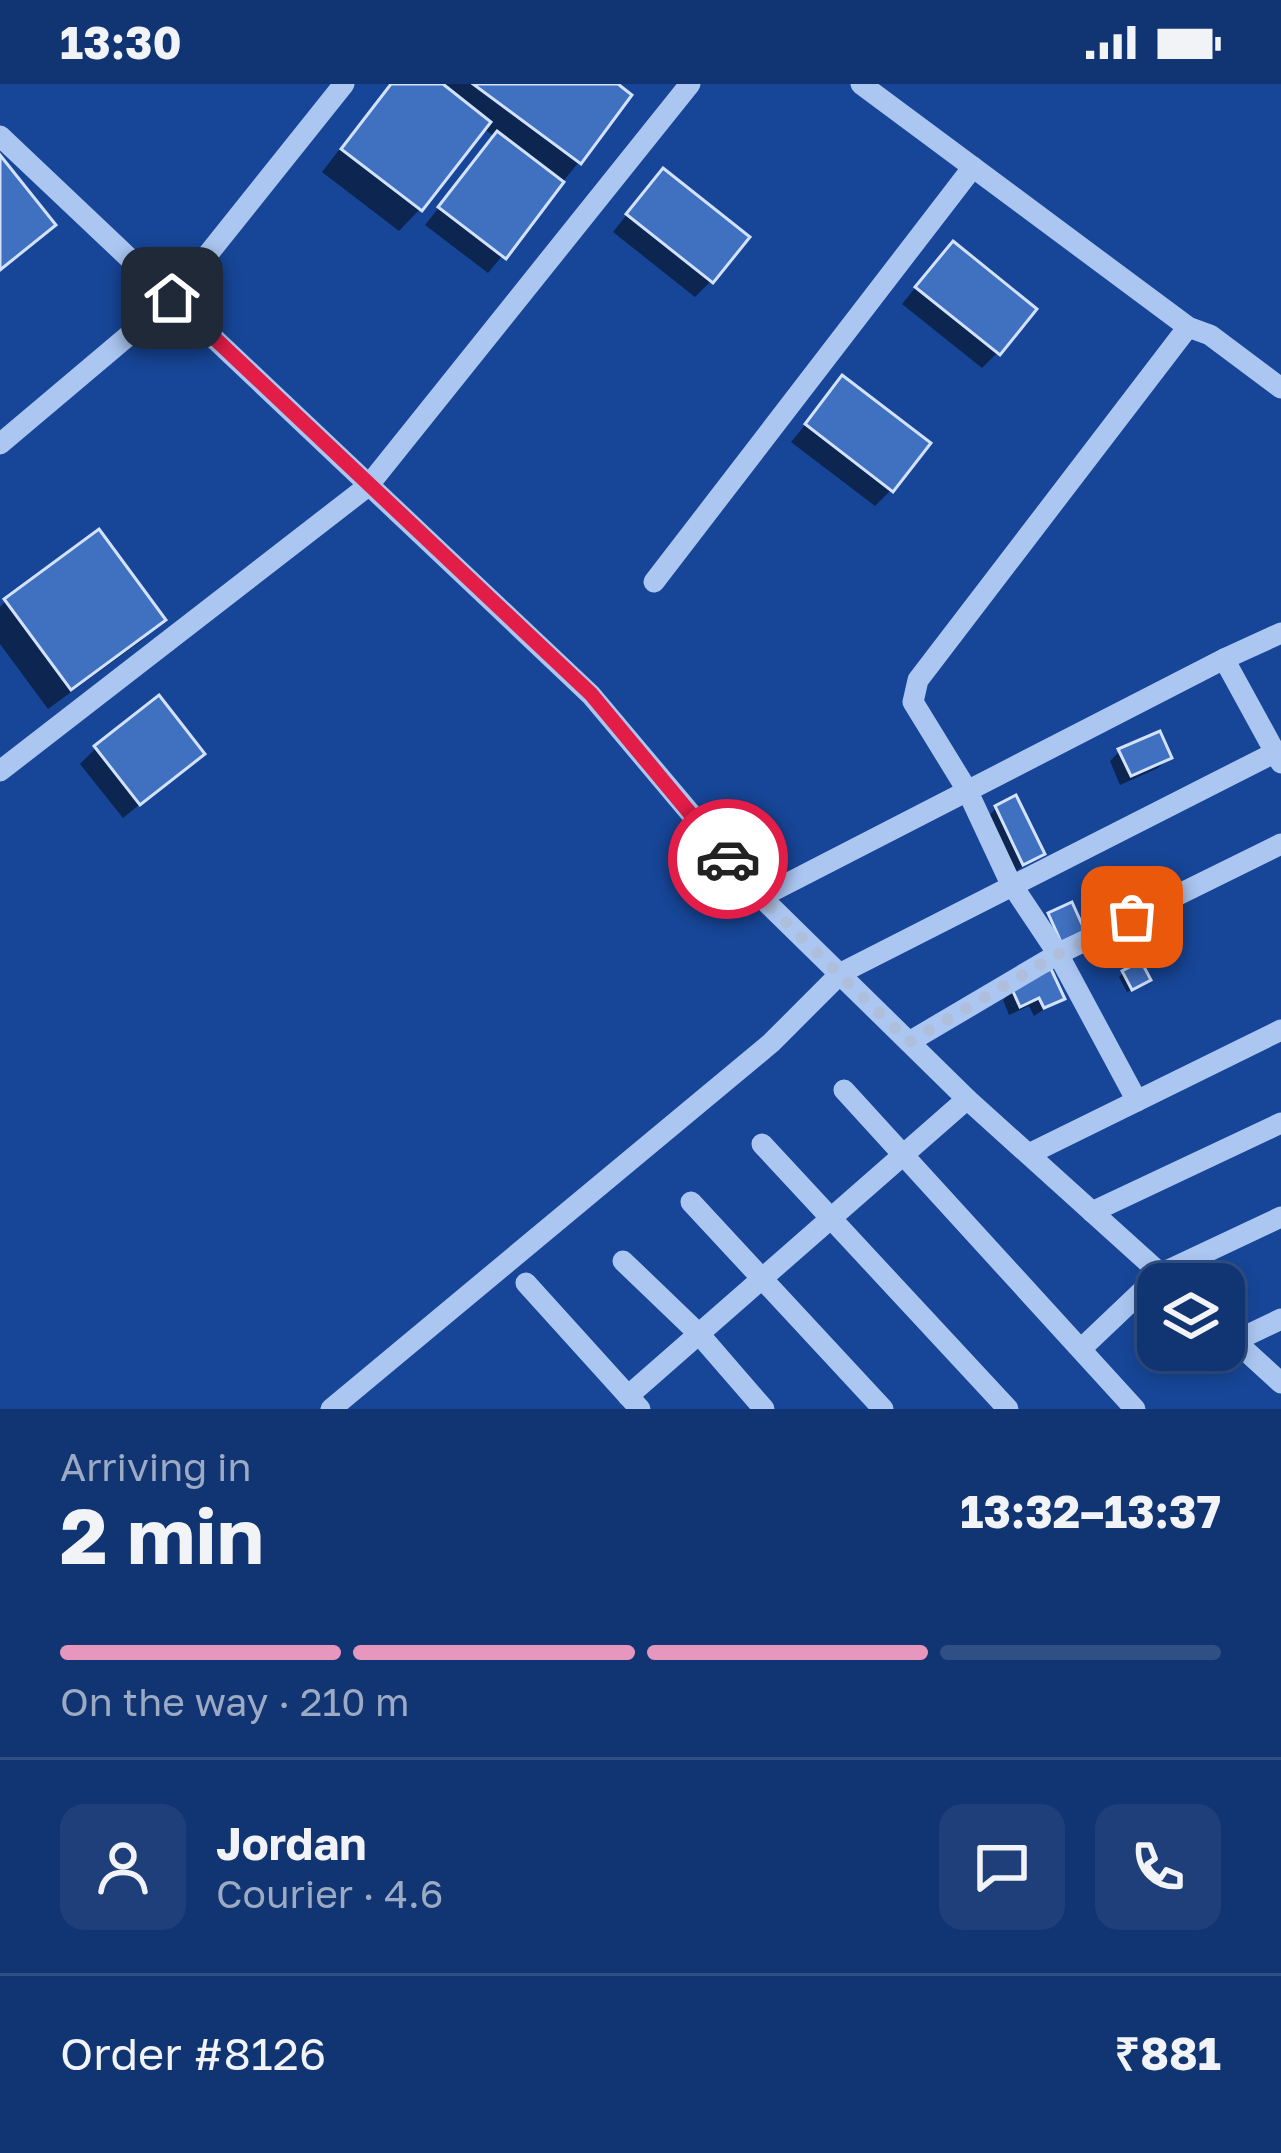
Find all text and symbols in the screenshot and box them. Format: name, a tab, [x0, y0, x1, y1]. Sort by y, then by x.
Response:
text: 13:30	[60, 15, 182, 69]
pin	[121, 247, 223, 349]
icon: home	[139, 265, 205, 331]
courier	[668, 799, 788, 919]
icon: car	[695, 826, 761, 892]
pin	[1081, 866, 1183, 968]
icon: bag	[1099, 884, 1165, 950]
map controls	[1137, 1263, 1245, 1371]
button: layers	[1137, 1263, 1245, 1371]
text: Arriving in	[60, 1443, 251, 1490]
text: 13:32–13:37	[960, 1484, 1221, 1538]
text: 2 min	[60, 1488, 264, 1581]
text: On the way · 210 m	[60, 1678, 410, 1725]
button: person	[60, 1804, 186, 1930]
button: chat	[939, 1804, 1065, 1930]
button: phone	[1095, 1804, 1221, 1930]
text: Jordan	[216, 1816, 367, 1870]
text: Courier · 4.6	[216, 1870, 443, 1917]
text: Order #8126	[60, 2026, 326, 2080]
text: ₹881	[1114, 2026, 1221, 2080]

